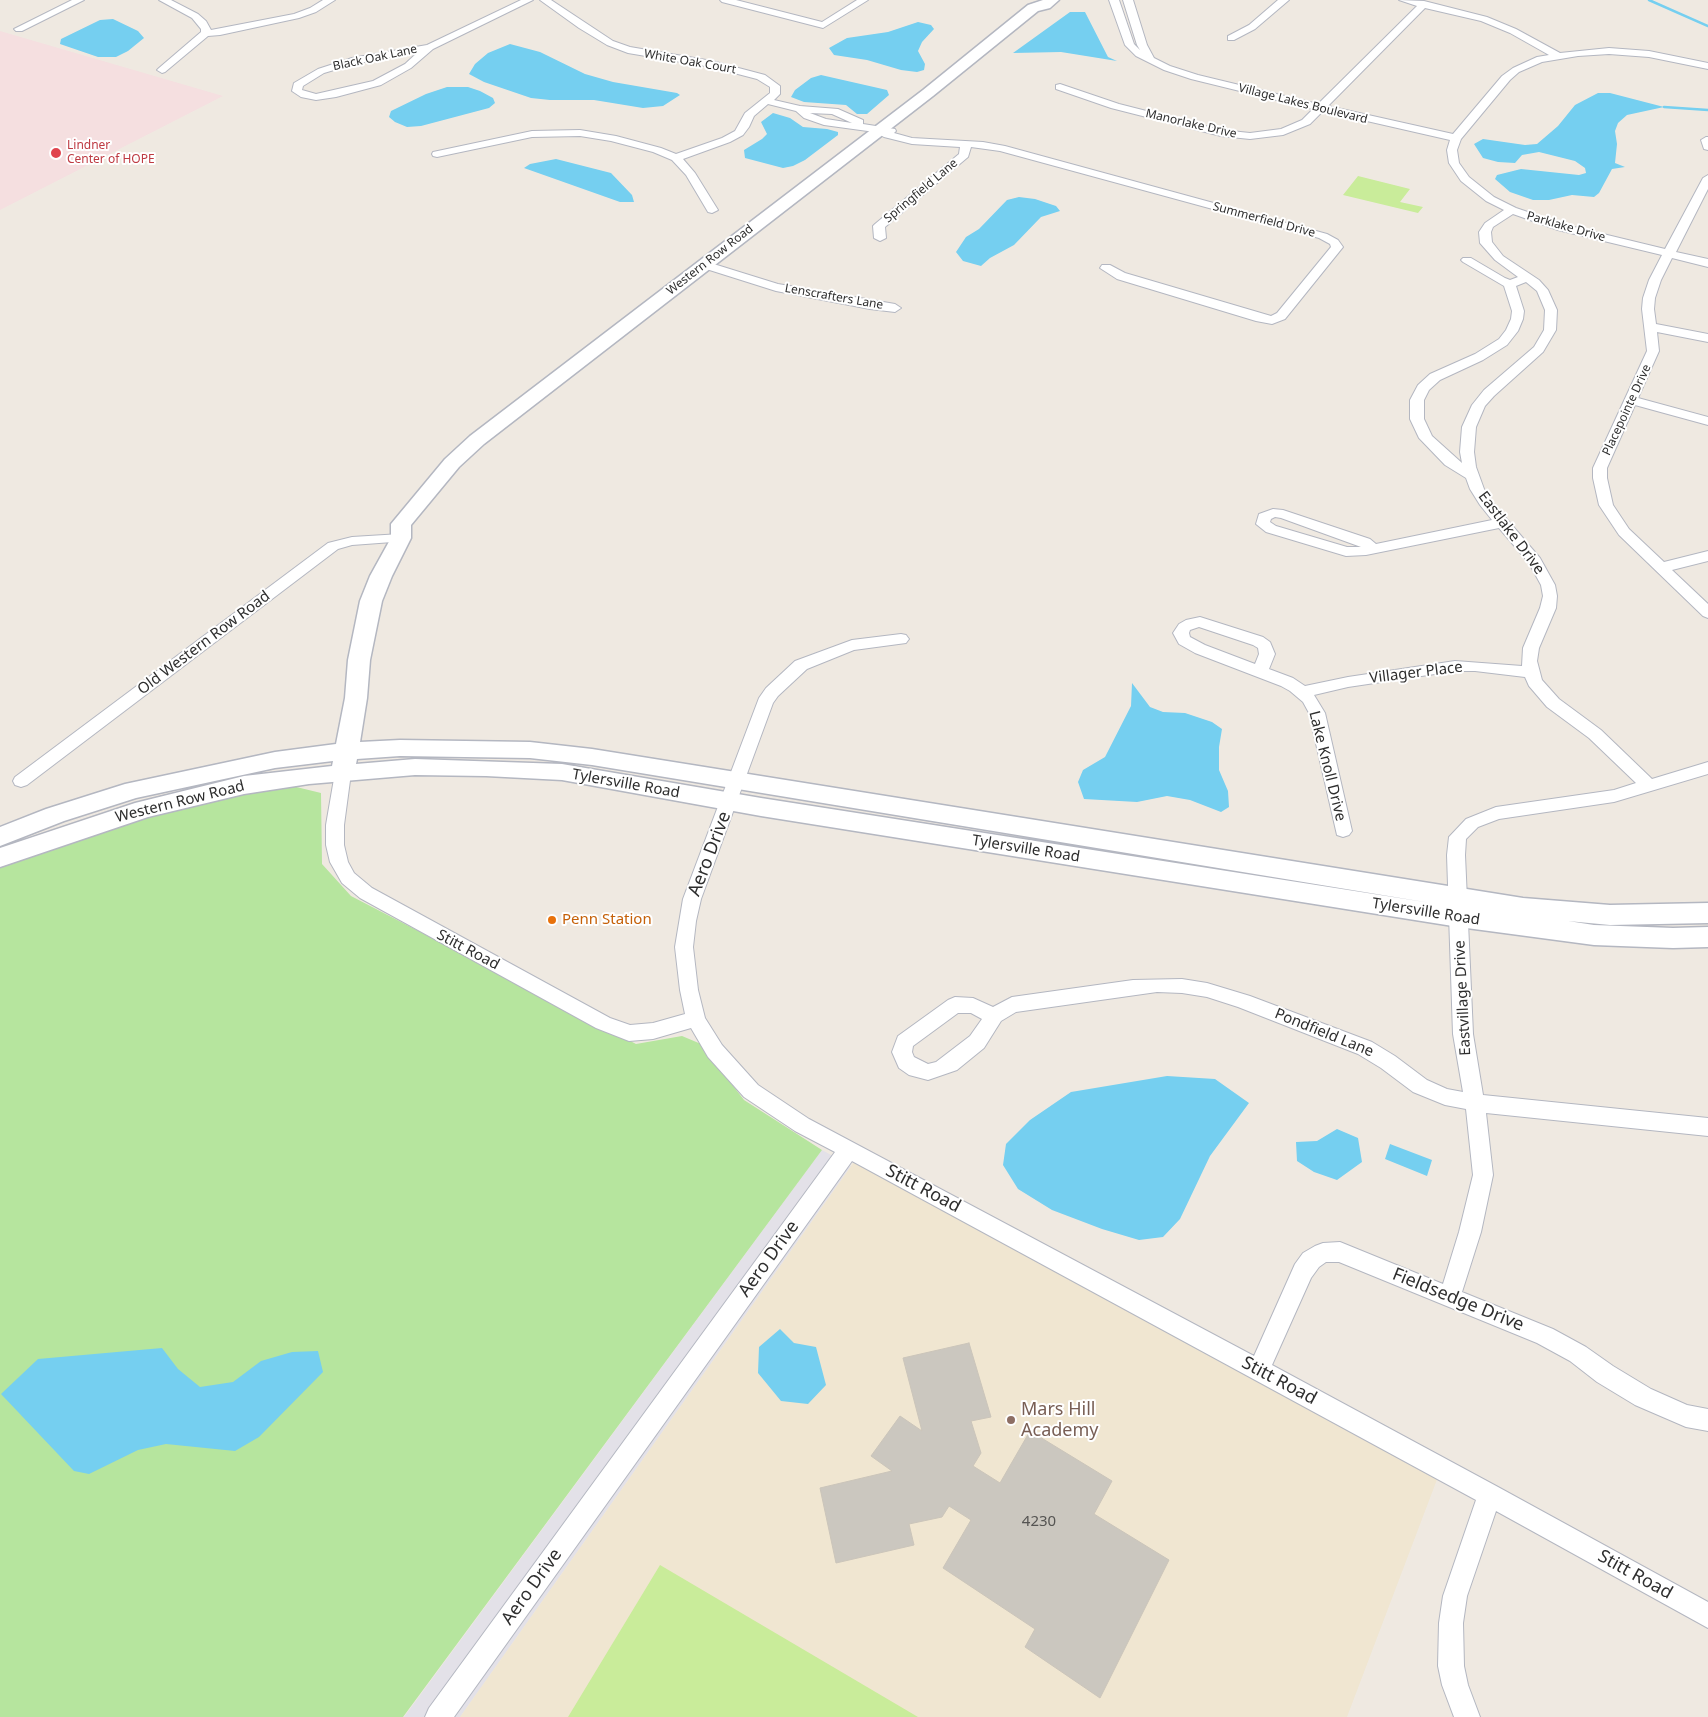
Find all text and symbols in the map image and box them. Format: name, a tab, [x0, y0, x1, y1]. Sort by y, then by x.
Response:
street label: Black Oak Lane	[332, 42, 418, 74]
street label: White Oak Court	[643, 47, 737, 77]
street label: Village Lakes Boulevard	[1237, 81, 1369, 127]
street label: Manorlake Drive	[1144, 107, 1238, 141]
place label: Lindner Center of HOPE	[67, 139, 155, 167]
marker: Lindner Center of HOPE	[49, 146, 63, 160]
street label: Springfield Lane	[881, 156, 961, 226]
street label: Summerfield Drive	[1211, 199, 1317, 241]
street label: Parklake Drive	[1525, 209, 1607, 245]
street label: Western Row Road	[664, 222, 756, 298]
street label: Lenscrafters Lane	[784, 281, 884, 313]
street label: Placepointe Drive	[1600, 362, 1654, 458]
street label: Eastlake Drive	[1474, 488, 1548, 578]
street label: Old Western Row Road	[134, 587, 274, 699]
street label: Villager Place	[1368, 658, 1464, 688]
street label: Lake Knoll Drive	[1305, 709, 1349, 823]
street label: Tylersville Road	[571, 766, 681, 802]
street label: Western Row Road	[114, 777, 246, 827]
street label: Aero Drive	[684, 809, 736, 899]
street label: Tylersville Road	[971, 832, 1081, 866]
street label: Tylersville Road	[1371, 895, 1481, 929]
place label: Penn Station	[562, 911, 652, 929]
marker: Penn Station	[546, 914, 558, 926]
street label: Stitt Road	[434, 926, 502, 974]
street label: Eastvillage Drive	[1451, 940, 1475, 1056]
street label: Pondfield Lane	[1272, 1005, 1376, 1061]
street label: Stitt Road	[882, 1160, 964, 1218]
street label: Aero Drive	[734, 1217, 804, 1301]
street label: Fieldsedge Drive	[1389, 1264, 1527, 1336]
street label: Stitt Road	[1238, 1352, 1320, 1410]
place label: Mars Hill Academy	[1021, 1399, 1098, 1442]
marker: Mars Hill Academy	[1005, 1414, 1017, 1426]
house number: 4230	[1022, 1513, 1056, 1531]
street label: Aero Drive	[497, 1545, 567, 1629]
street label: Stitt Road	[1594, 1546, 1676, 1604]

